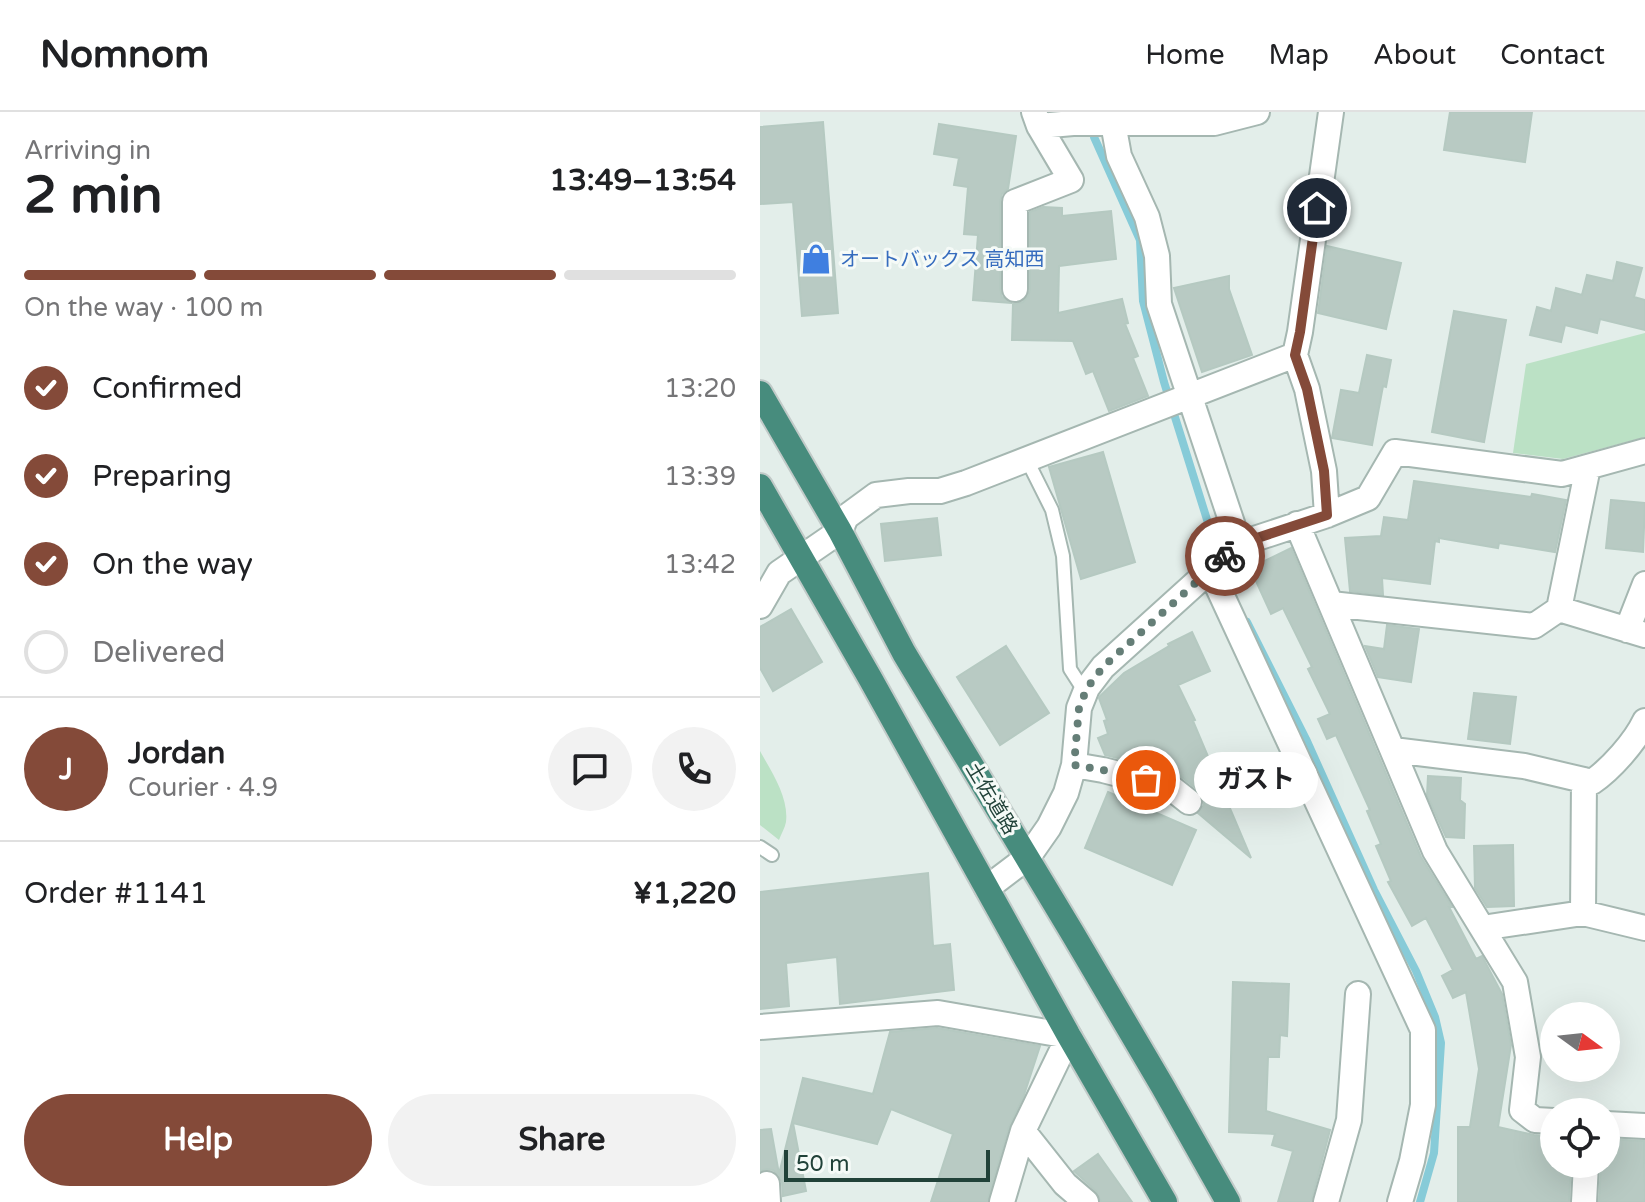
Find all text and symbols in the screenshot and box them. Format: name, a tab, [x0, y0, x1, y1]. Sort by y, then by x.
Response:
text: Nomnom	[40, 32, 209, 78]
text: Home	[1145, 38, 1225, 72]
text: Map	[1269, 38, 1329, 72]
text: About	[1373, 38, 1456, 72]
text: Contact	[1500, 38, 1605, 72]
text: Arriving in	[24, 135, 151, 166]
text: 13:49–13:54	[549, 162, 736, 199]
text: 2 min	[24, 164, 163, 227]
pin	[1283, 174, 1351, 242]
icon: home	[1295, 186, 1339, 230]
shop icon: オートバックス 高知西	[799, 242, 833, 276]
place label: オートバックス 高知西	[840, 248, 1045, 272]
text: On the way · 100 m	[24, 292, 263, 323]
icon: check	[24, 366, 68, 410]
text: Confirmed	[92, 370, 243, 407]
text: 13:20	[664, 373, 736, 404]
icon: check	[24, 454, 68, 498]
text: Preparing	[92, 458, 232, 495]
text: 13:39	[664, 461, 736, 492]
courier	[1185, 516, 1265, 596]
icon: bike	[1203, 534, 1247, 578]
icon: check	[24, 542, 68, 586]
text: On the way	[92, 546, 253, 583]
text: 13:42	[664, 549, 736, 580]
text: Delivered	[92, 634, 226, 671]
button: chat	[548, 727, 632, 811]
button: phone	[652, 727, 736, 811]
text: Jordan	[128, 735, 225, 772]
pin	[1112, 746, 1180, 814]
text: J	[59, 751, 73, 788]
callout: ガスト	[1194, 752, 1318, 808]
street label: 土佐道路	[960, 758, 1022, 839]
icon: bag	[1124, 758, 1168, 802]
text: ガスト	[1217, 764, 1295, 795]
text: Courier · 4.9	[128, 772, 278, 803]
text: Order #1141	[24, 875, 208, 912]
text: ¥1,220	[633, 875, 736, 912]
north arrow	[1540, 1002, 1620, 1082]
map controls	[1540, 1002, 1620, 1178]
button: Help	[24, 1094, 372, 1186]
button: Share	[388, 1094, 736, 1186]
button: locate	[1540, 1098, 1620, 1178]
scale bar	[784, 1146, 990, 1182]
text: 50 m	[796, 1151, 850, 1177]

